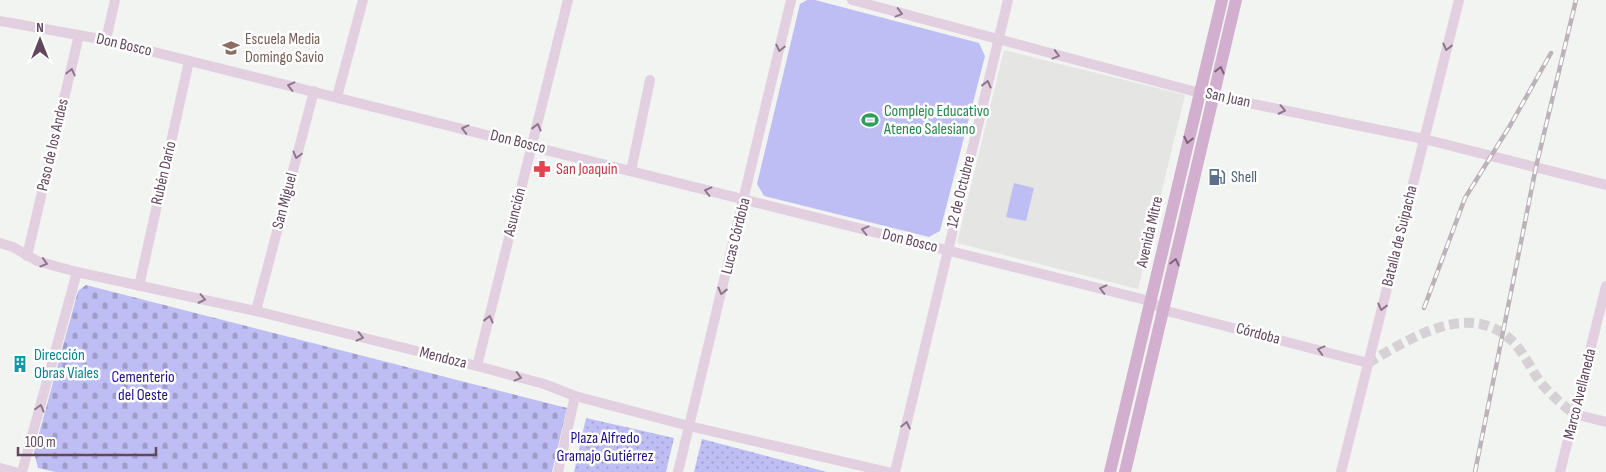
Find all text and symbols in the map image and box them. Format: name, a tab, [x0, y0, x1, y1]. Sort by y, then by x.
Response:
one-way arrow	[895, 7, 903, 17]
north arrow	[15, 15, 65, 65]
text: N	[36, 19, 44, 36]
street label: Don Bosco	[94, 29, 154, 61]
place label: Escuela Media Domingo Savio	[245, 30, 324, 67]
school or university icon: Escuela Media Domingo Savio	[221, 38, 241, 58]
one-way arrow	[775, 43, 786, 52]
one-way arrow	[1442, 43, 1453, 52]
one-way arrow	[1052, 49, 1060, 59]
one-way arrow	[1214, 66, 1225, 74]
one-way arrow	[65, 67, 76, 76]
one-way arrow	[981, 79, 992, 88]
one-way arrow	[286, 81, 295, 92]
street label: San Juan	[1204, 84, 1252, 112]
street label: Paso de los Andes	[33, 97, 73, 193]
place label: Complejo Educativo Ateneo Salesiano	[883, 102, 989, 139]
one-way arrow	[1277, 104, 1286, 115]
sports icon: Complejo Educativo Ateneo Salesiano	[860, 110, 880, 130]
one-way arrow	[531, 123, 542, 132]
one-way arrow	[461, 124, 470, 135]
street label: Don Bosco	[488, 126, 548, 158]
one-way arrow	[1183, 136, 1194, 144]
street label: Rubén Darío	[147, 139, 181, 207]
one-way arrow	[292, 151, 303, 160]
street label: 12 de Octubre	[943, 154, 979, 230]
pharmacy icon: San Joaquin	[532, 159, 552, 179]
place label: San Joaquin	[556, 160, 618, 179]
fuel station icon: Shell	[1207, 167, 1227, 187]
place label: Shell	[1231, 168, 1257, 187]
street label: San Miguel	[268, 171, 302, 231]
street label: Batalla de Suipacha	[1378, 184, 1422, 288]
street label: Asunción	[500, 186, 530, 239]
one-way arrow	[704, 186, 712, 196]
street label: Avenida Mitre	[1132, 195, 1167, 270]
street label: Lucas Córdoba	[717, 196, 755, 276]
one-way arrow	[861, 225, 870, 236]
street label: Don Bosco	[880, 225, 940, 257]
one-way arrow	[39, 258, 48, 268]
one-way arrow	[1169, 258, 1180, 267]
one-way arrow	[1098, 284, 1107, 295]
one-way arrow	[717, 286, 728, 295]
one-way arrow	[198, 293, 207, 304]
one-way arrow	[1377, 302, 1388, 311]
one-way arrow	[483, 314, 494, 323]
street label: Córdoba	[1234, 319, 1282, 349]
one-way arrow	[356, 331, 365, 342]
street label: Mendoza	[417, 343, 469, 373]
place label: Dirección Obras Viales	[34, 346, 99, 383]
one-way arrow	[1317, 346, 1325, 356]
street label: Marco Avellaneda	[1560, 347, 1600, 441]
building icon: Dirección Obras Viales	[10, 354, 30, 374]
park label: Cementerio del Oeste	[111, 368, 175, 405]
one-way arrow	[513, 371, 522, 382]
one-way arrow	[34, 405, 44, 413]
one-way arrow	[900, 420, 911, 429]
scale bar	[18, 424, 155, 456]
park label: Plaza Alfredo Gramajo Gutiérrez	[556, 429, 654, 466]
text: 100 m	[25, 433, 56, 452]

